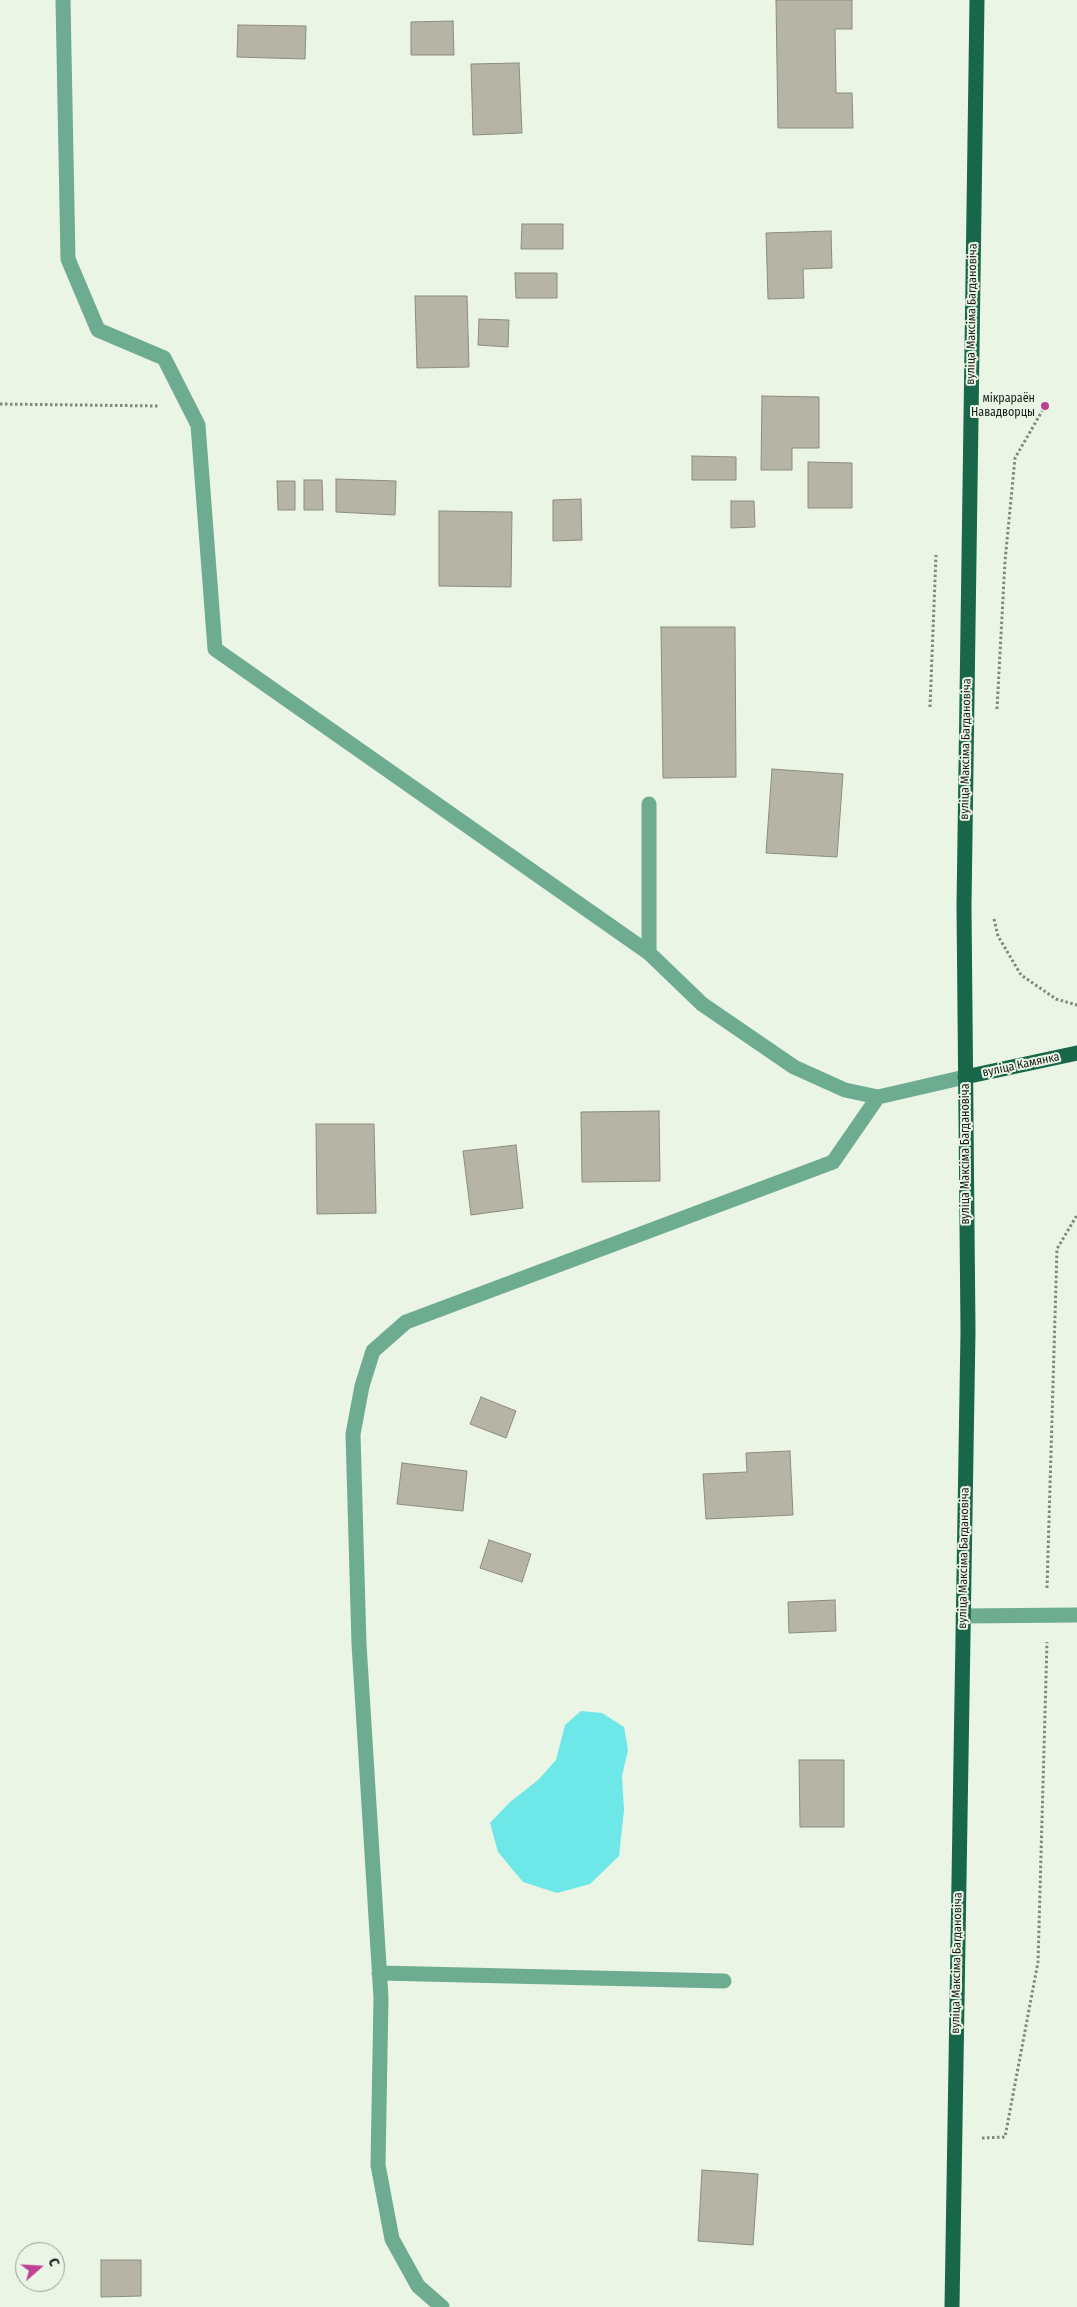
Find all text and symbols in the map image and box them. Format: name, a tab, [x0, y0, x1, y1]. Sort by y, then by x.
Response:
street label: вуліца Максіма Багдановіча	[964, 243, 980, 385]
place label: мікрараён Навадворцы	[971, 392, 1035, 420]
marker: мікрараён Навадворцы	[1039, 400, 1051, 412]
street label: вуліца Максіма Багдановіча	[958, 678, 974, 820]
street label: вуліца Камянка	[981, 1050, 1061, 1080]
street label: вуліца Максіма Багдановіча	[959, 1083, 973, 1225]
street label: вуліца Максіма Багдановіча	[956, 1487, 972, 1629]
street label: вуліца Максіма Багдановіча	[949, 1892, 965, 2034]
north arrow	[15, 2242, 65, 2292]
text: С	[44, 2256, 63, 2269]

